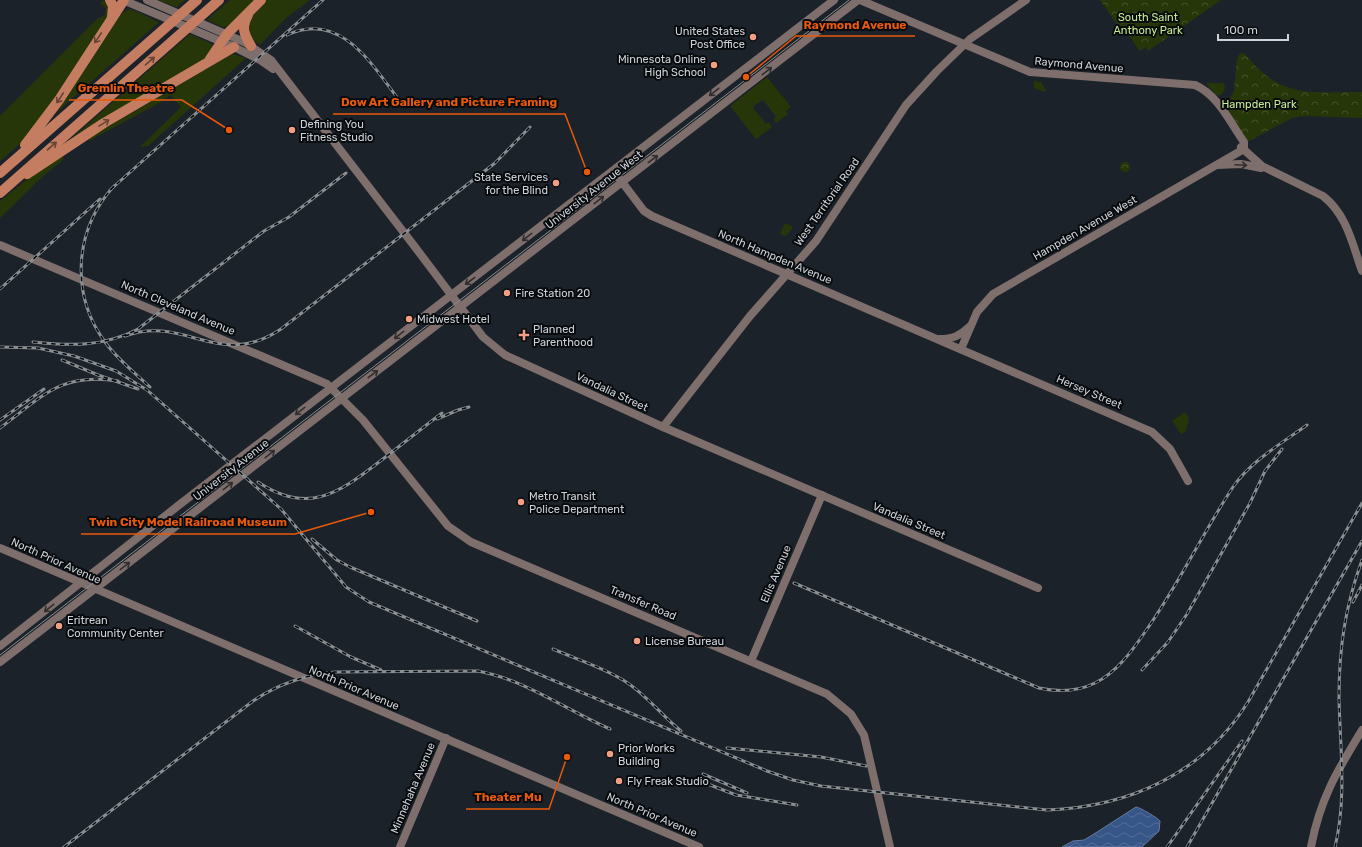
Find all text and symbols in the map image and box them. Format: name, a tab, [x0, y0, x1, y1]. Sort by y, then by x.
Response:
park label: South Saint Anthony Park	[1113, 11, 1183, 37]
callout: Raymond Avenue	[796, 12, 915, 36]
scale bar	[1218, 16, 1288, 42]
text: Raymond Avenue	[804, 18, 906, 32]
text: 100 m	[1224, 23, 1258, 37]
place label: United States Post Office	[675, 25, 745, 51]
one-way arrow	[94, 32, 102, 43]
marker: United States Post Office	[748, 32, 758, 42]
place label: Minnesota Online High School	[618, 53, 706, 79]
street label: Raymond Avenue	[1034, 55, 1124, 75]
one-way arrow	[144, 56, 155, 65]
marker: Minnesota Online High School	[709, 60, 719, 70]
one-way arrow	[762, 67, 773, 75]
callout: Gremlin Theatre	[69, 76, 182, 100]
text: Gremlin Theatre	[78, 81, 174, 95]
one-way arrow	[709, 88, 720, 96]
callout: Dow Art Gallery and Picture Framing	[333, 90, 565, 114]
one-way arrow	[56, 92, 64, 103]
text: Dow Art Gallery and Picture Framing	[341, 95, 557, 109]
park label: Hampden Park	[1221, 98, 1297, 111]
place label: Defining You Fitness Studio	[300, 118, 373, 144]
one-way arrow	[98, 119, 110, 127]
marker: Defining You Fitness Studio	[287, 125, 297, 135]
one-way arrow	[47, 142, 57, 151]
street label: University Avenue West	[543, 148, 646, 232]
one-way arrow	[647, 154, 658, 163]
street label: West Territorial Road	[792, 155, 862, 249]
one-way arrow	[1234, 161, 1247, 168]
place label: State Services for the Blind	[474, 171, 548, 197]
marker: State Services for the Blind	[551, 178, 561, 188]
street label: Hampden Avenue West	[1031, 193, 1140, 263]
one-way arrow	[593, 196, 604, 204]
street label: North Hampden Avenue	[716, 227, 834, 287]
one-way arrow	[521, 232, 532, 241]
one-way arrow	[464, 277, 475, 285]
street label: North Cleveland Avenue	[119, 278, 237, 338]
place label: Fire Station 20	[515, 287, 590, 300]
marker: Fire Station 20	[502, 288, 512, 298]
place label: Midwest Hotel	[417, 313, 490, 326]
marker: Midwest Hotel	[404, 314, 414, 324]
place label: Planned Parenthood	[533, 323, 593, 349]
marker: Planned Parenthood	[518, 329, 530, 341]
one-way arrow	[393, 331, 404, 340]
one-way arrow	[368, 370, 379, 379]
street label: Vandalia Street	[574, 370, 651, 415]
street label: Hersey Street	[1054, 372, 1124, 412]
one-way arrow	[295, 407, 306, 415]
street label: University Avenue	[191, 436, 271, 504]
one-way arrow	[264, 450, 275, 458]
one-way arrow	[222, 482, 233, 491]
place label: Metro Transit Police Department	[529, 490, 625, 516]
marker: Metro Transit Police Department	[516, 497, 526, 507]
street label: Vandalia Street	[871, 500, 948, 542]
callout: Twin City Model Railroad Museum	[81, 510, 295, 534]
text: Twin City Model Railroad Museum	[89, 515, 287, 529]
street label: North Prior Avenue	[9, 535, 103, 587]
street label: Ellis Avenue	[758, 543, 794, 605]
one-way arrow	[119, 561, 130, 570]
street label: Transfer Road	[608, 583, 678, 623]
one-way arrow	[44, 603, 55, 612]
place label: Eritrean Community Center	[67, 614, 164, 640]
marker: Eritrean Community Center	[54, 621, 64, 631]
place label: License Bureau	[645, 635, 724, 648]
marker: License Bureau	[632, 636, 642, 646]
street label: North Prior Avenue	[307, 663, 401, 713]
street label: Minnehaha Avenue	[388, 741, 438, 835]
place label: Prior Works Building	[618, 742, 675, 768]
marker: Prior Works Building	[605, 749, 615, 759]
place label: Fly Freak Studio	[627, 775, 709, 788]
marker: Fly Freak Studio	[614, 776, 624, 786]
callout: Theater Mu	[466, 785, 549, 809]
text: Theater Mu	[474, 790, 542, 804]
street label: North Prior Avenue	[605, 790, 699, 840]

